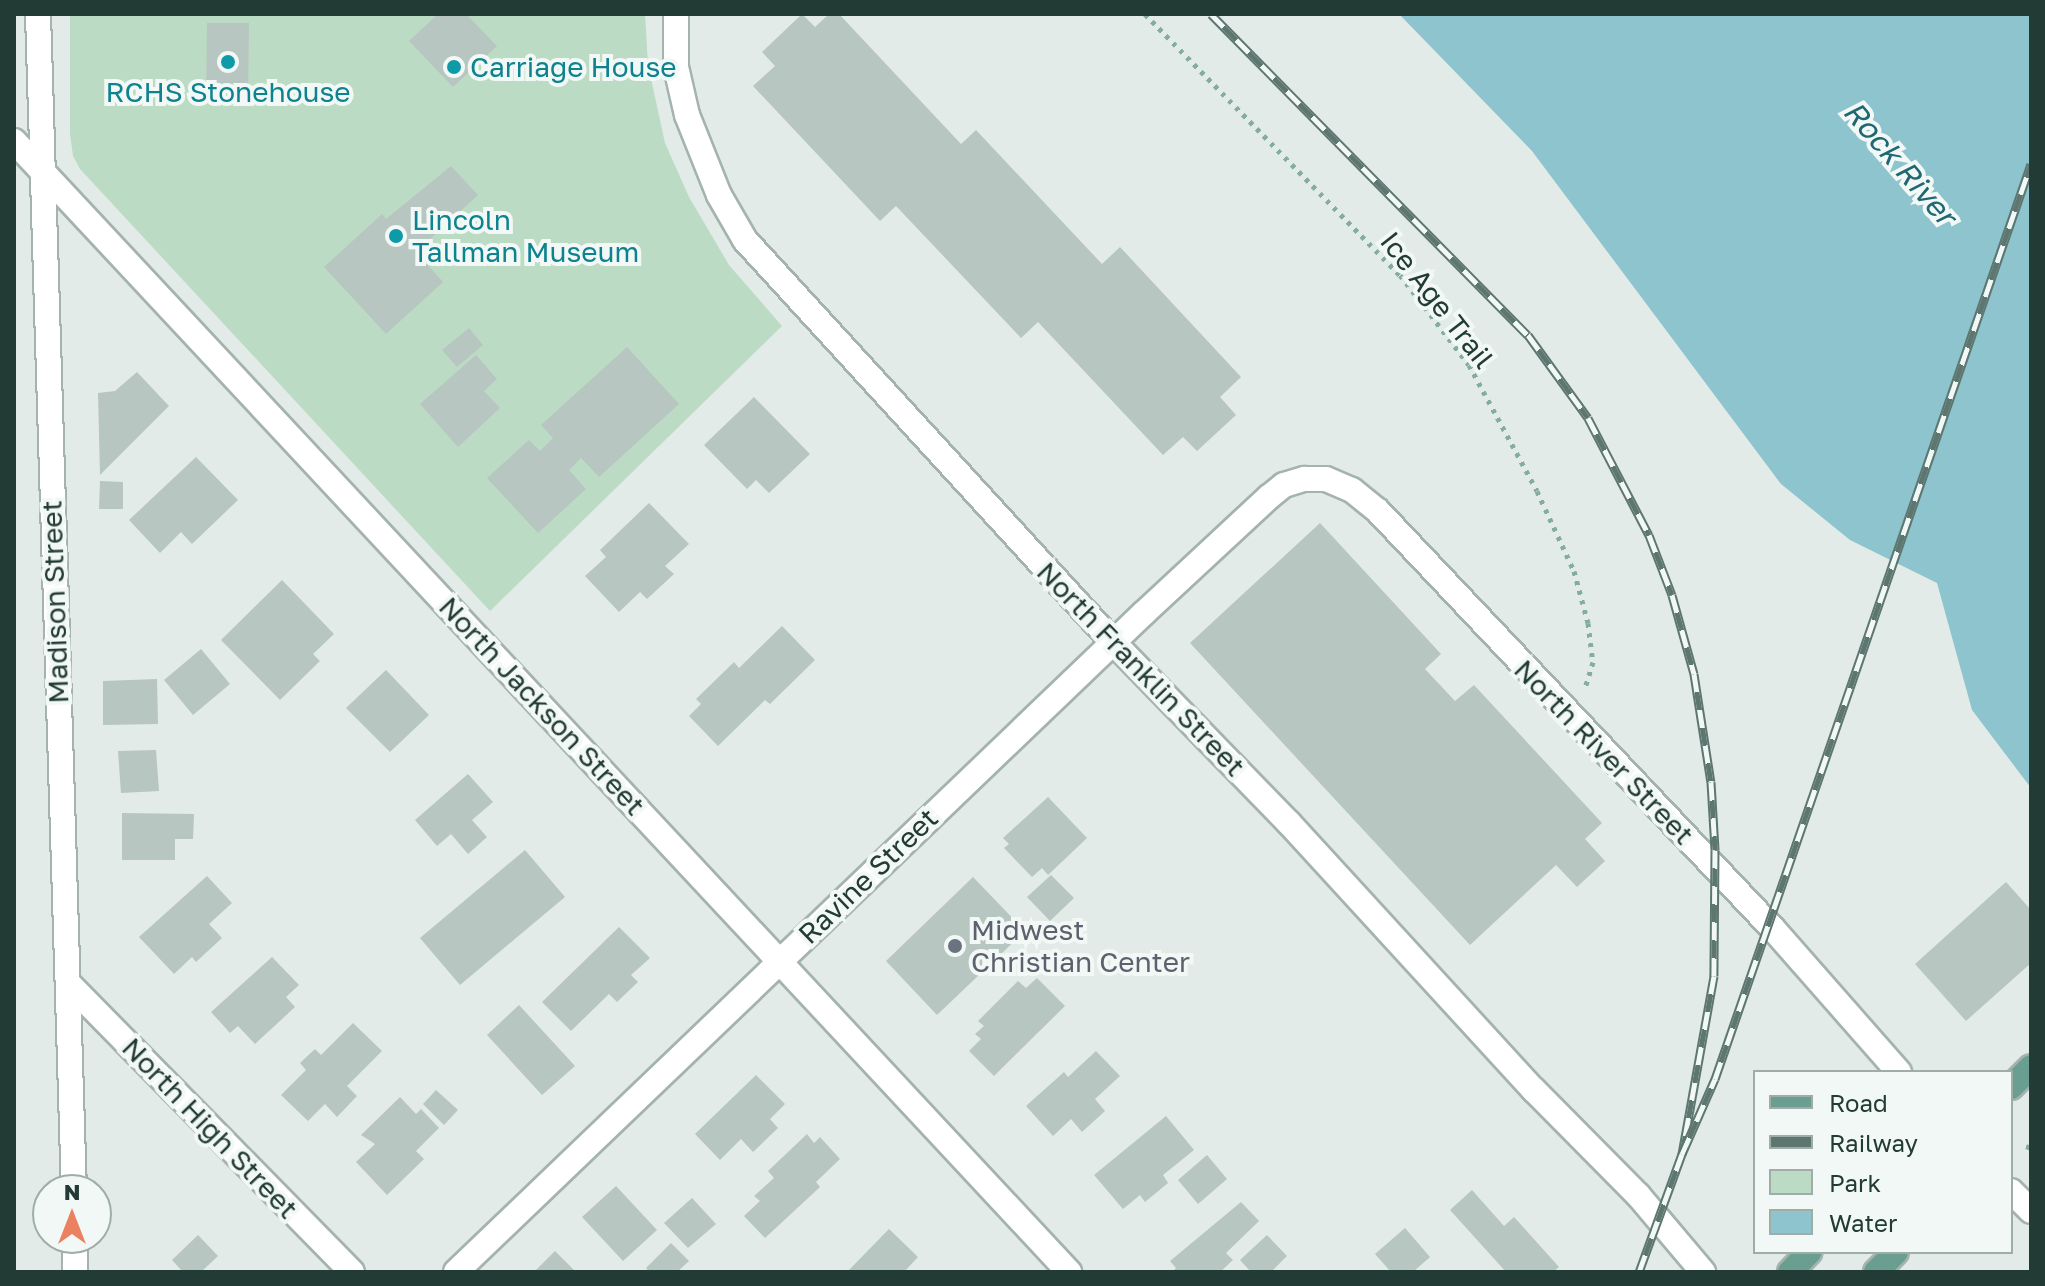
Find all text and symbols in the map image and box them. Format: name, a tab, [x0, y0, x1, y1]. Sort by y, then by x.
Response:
place label: Carriage House	[470, 50, 677, 84]
marker: RCHS Stonehouse	[219, 53, 237, 71]
marker: Carriage House	[445, 58, 463, 76]
place label: RCHS Stonehouse	[105, 75, 351, 109]
water label: Rock River	[1836, 94, 1964, 232]
place label: Lincoln Tallman Museum	[412, 203, 639, 269]
street label: Ice Age Trail	[1373, 225, 1501, 375]
marker: Lincoln Tallman Museum	[387, 227, 405, 245]
street label: Madison Street	[35, 500, 75, 704]
street label: North Franklin Street	[1030, 555, 1252, 783]
street label: North Jackson Street	[432, 590, 652, 822]
street label: North River Street	[1507, 653, 1701, 851]
street label: Ravine Street	[791, 801, 945, 951]
place label: Midwest Christian Center	[971, 913, 1190, 979]
marker: Midwest Christian Center	[946, 937, 964, 955]
street label: North High Street	[115, 1031, 305, 1225]
legend	[1753, 1070, 2013, 1254]
text: Road	[1829, 1088, 1888, 1117]
text: Railway	[1829, 1128, 1918, 1157]
text: Park	[1829, 1168, 1881, 1197]
north arrow	[32, 1174, 112, 1254]
text: N	[64, 1178, 80, 1205]
text: Water	[1829, 1208, 1897, 1237]

